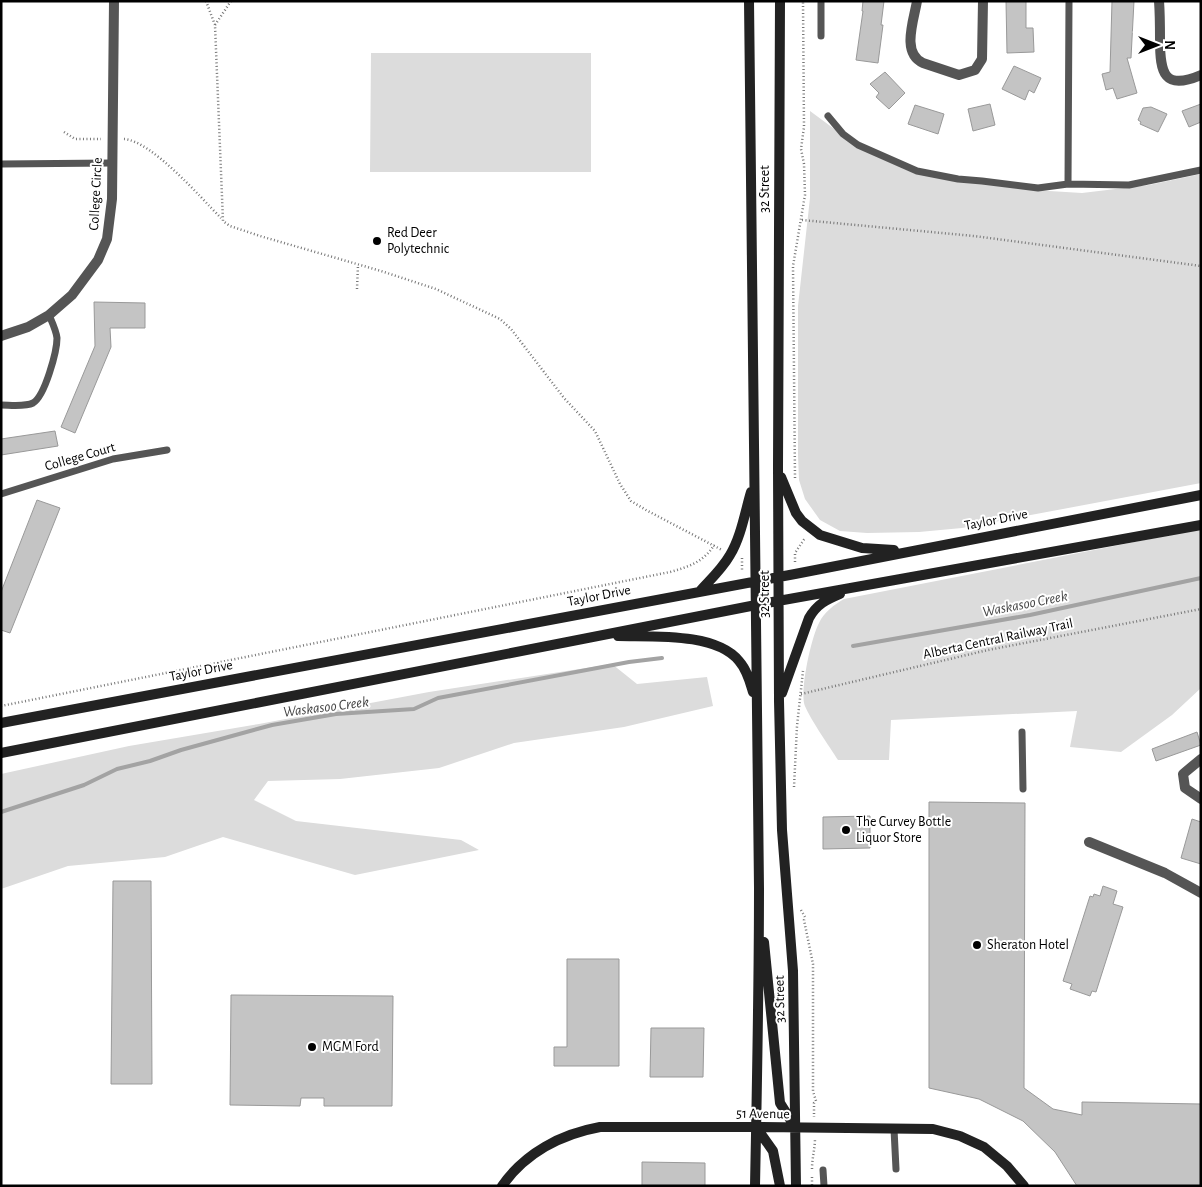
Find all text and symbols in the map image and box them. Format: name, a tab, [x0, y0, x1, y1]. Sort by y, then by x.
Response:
north arrow	[1132, 20, 1182, 70]
text: N	[1162, 40, 1176, 50]
street label: College Circle	[87, 157, 105, 231]
street label: 32 Street	[758, 165, 772, 213]
place label: Red Deer Polytechnic	[387, 226, 450, 256]
marker: Red Deer Polytechnic	[371, 235, 383, 247]
street label: College Court	[43, 440, 117, 474]
street label: Taylor Drive	[963, 507, 1029, 533]
street label: 32 Street	[758, 570, 772, 618]
street label: Taylor Drive	[566, 583, 632, 609]
water label: Waskasoo Creek	[981, 588, 1069, 620]
street label: Alberta Central Railway Trail	[922, 616, 1074, 662]
street label: Taylor Drive	[168, 658, 234, 684]
water label: Waskasoo Creek	[282, 694, 370, 720]
place label: The Curvey Bottle Liquor Store	[856, 815, 951, 845]
marker: The Curvey Bottle Liquor Store	[840, 824, 852, 836]
place label: Sheraton Hotel	[987, 938, 1069, 952]
marker: Sheraton Hotel	[971, 939, 983, 951]
street label: 32 Street	[773, 975, 787, 1023]
place label: MGM Ford	[322, 1040, 379, 1054]
marker: MGM Ford	[306, 1041, 318, 1053]
street label: 51 Avenue	[736, 1107, 790, 1121]

